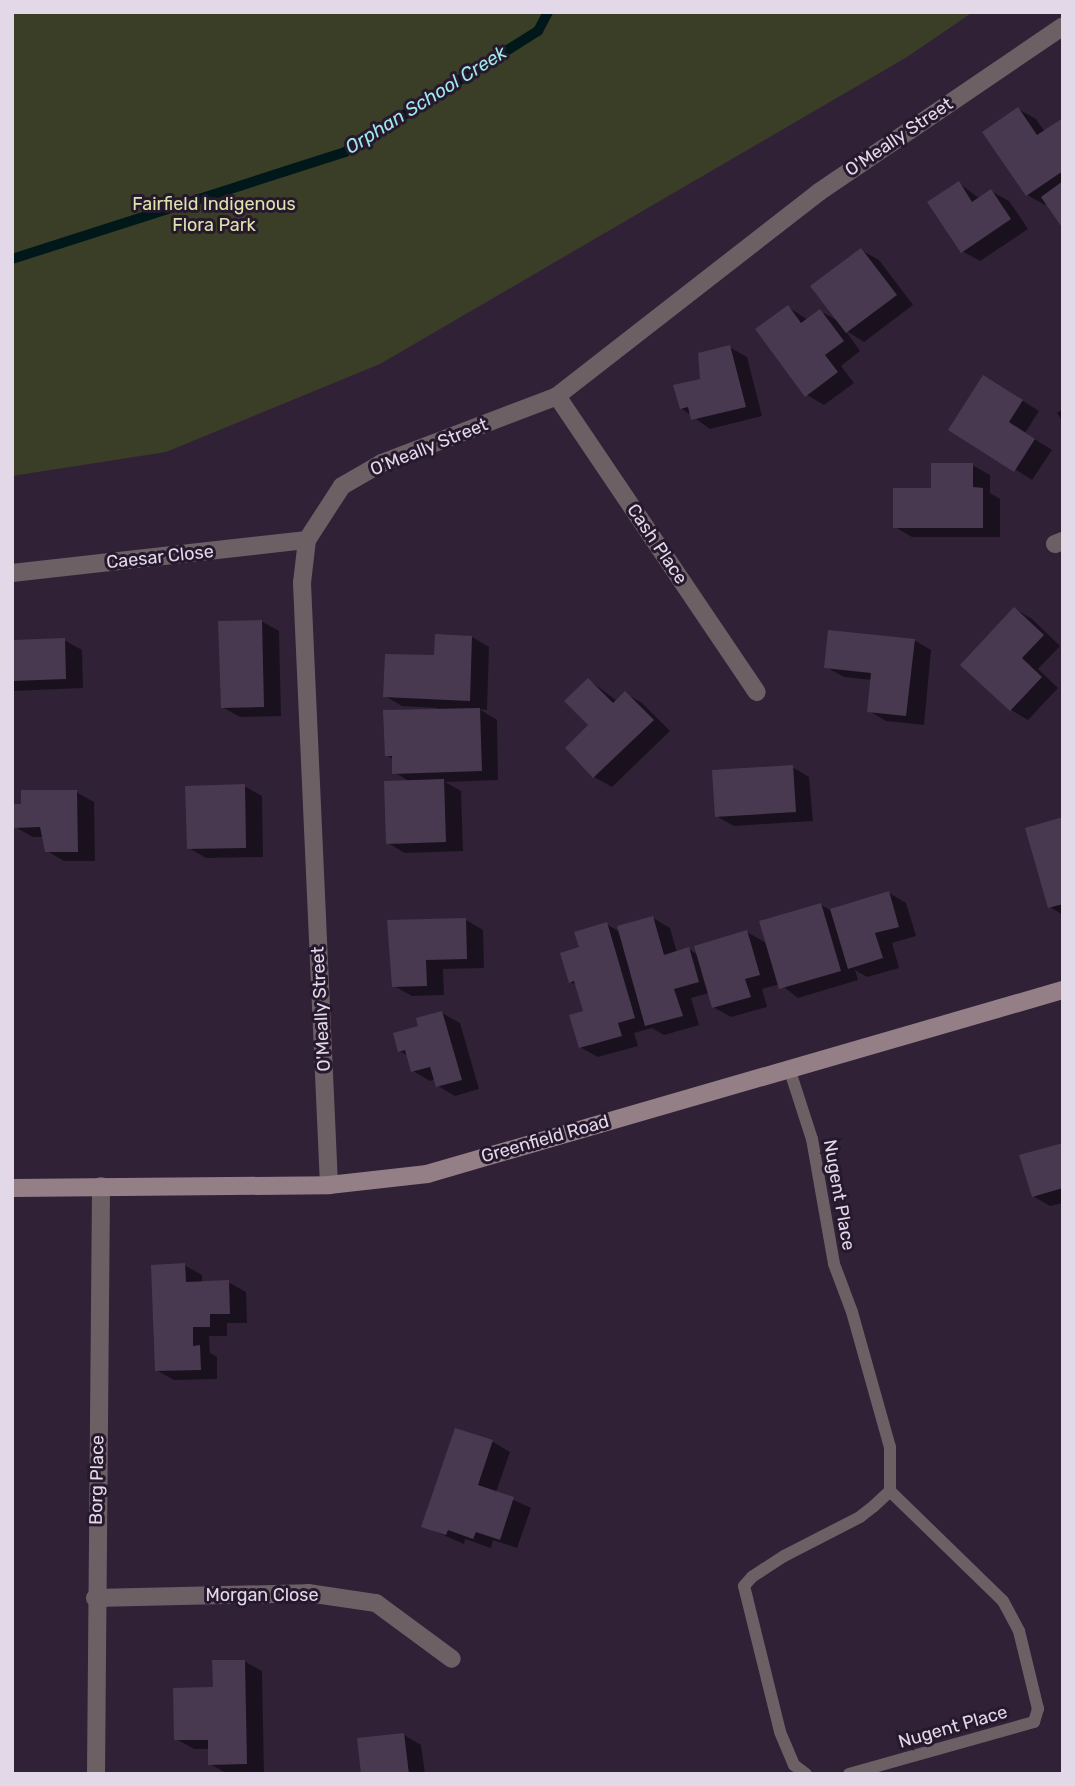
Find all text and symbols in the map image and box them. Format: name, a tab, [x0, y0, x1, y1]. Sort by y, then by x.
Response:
water label: Orphan School Creek	[341, 41, 511, 159]
street label: O'Meally Street	[841, 93, 957, 181]
park label: Fairfield Indigenous Flora Park	[132, 194, 296, 236]
street label: O'Meally Street	[367, 413, 491, 481]
street label: Cash Place	[622, 500, 692, 588]
street label: Caesar Close	[105, 541, 215, 573]
street label: O'Meally Street	[307, 946, 335, 1072]
street label: Greenfield Road	[479, 1110, 611, 1168]
street label: Nugent Place	[819, 1138, 859, 1252]
street label: Borg Place	[85, 1435, 109, 1525]
street label: Morgan Close	[205, 1584, 319, 1606]
street label: Nugent Place	[896, 1701, 1010, 1753]

